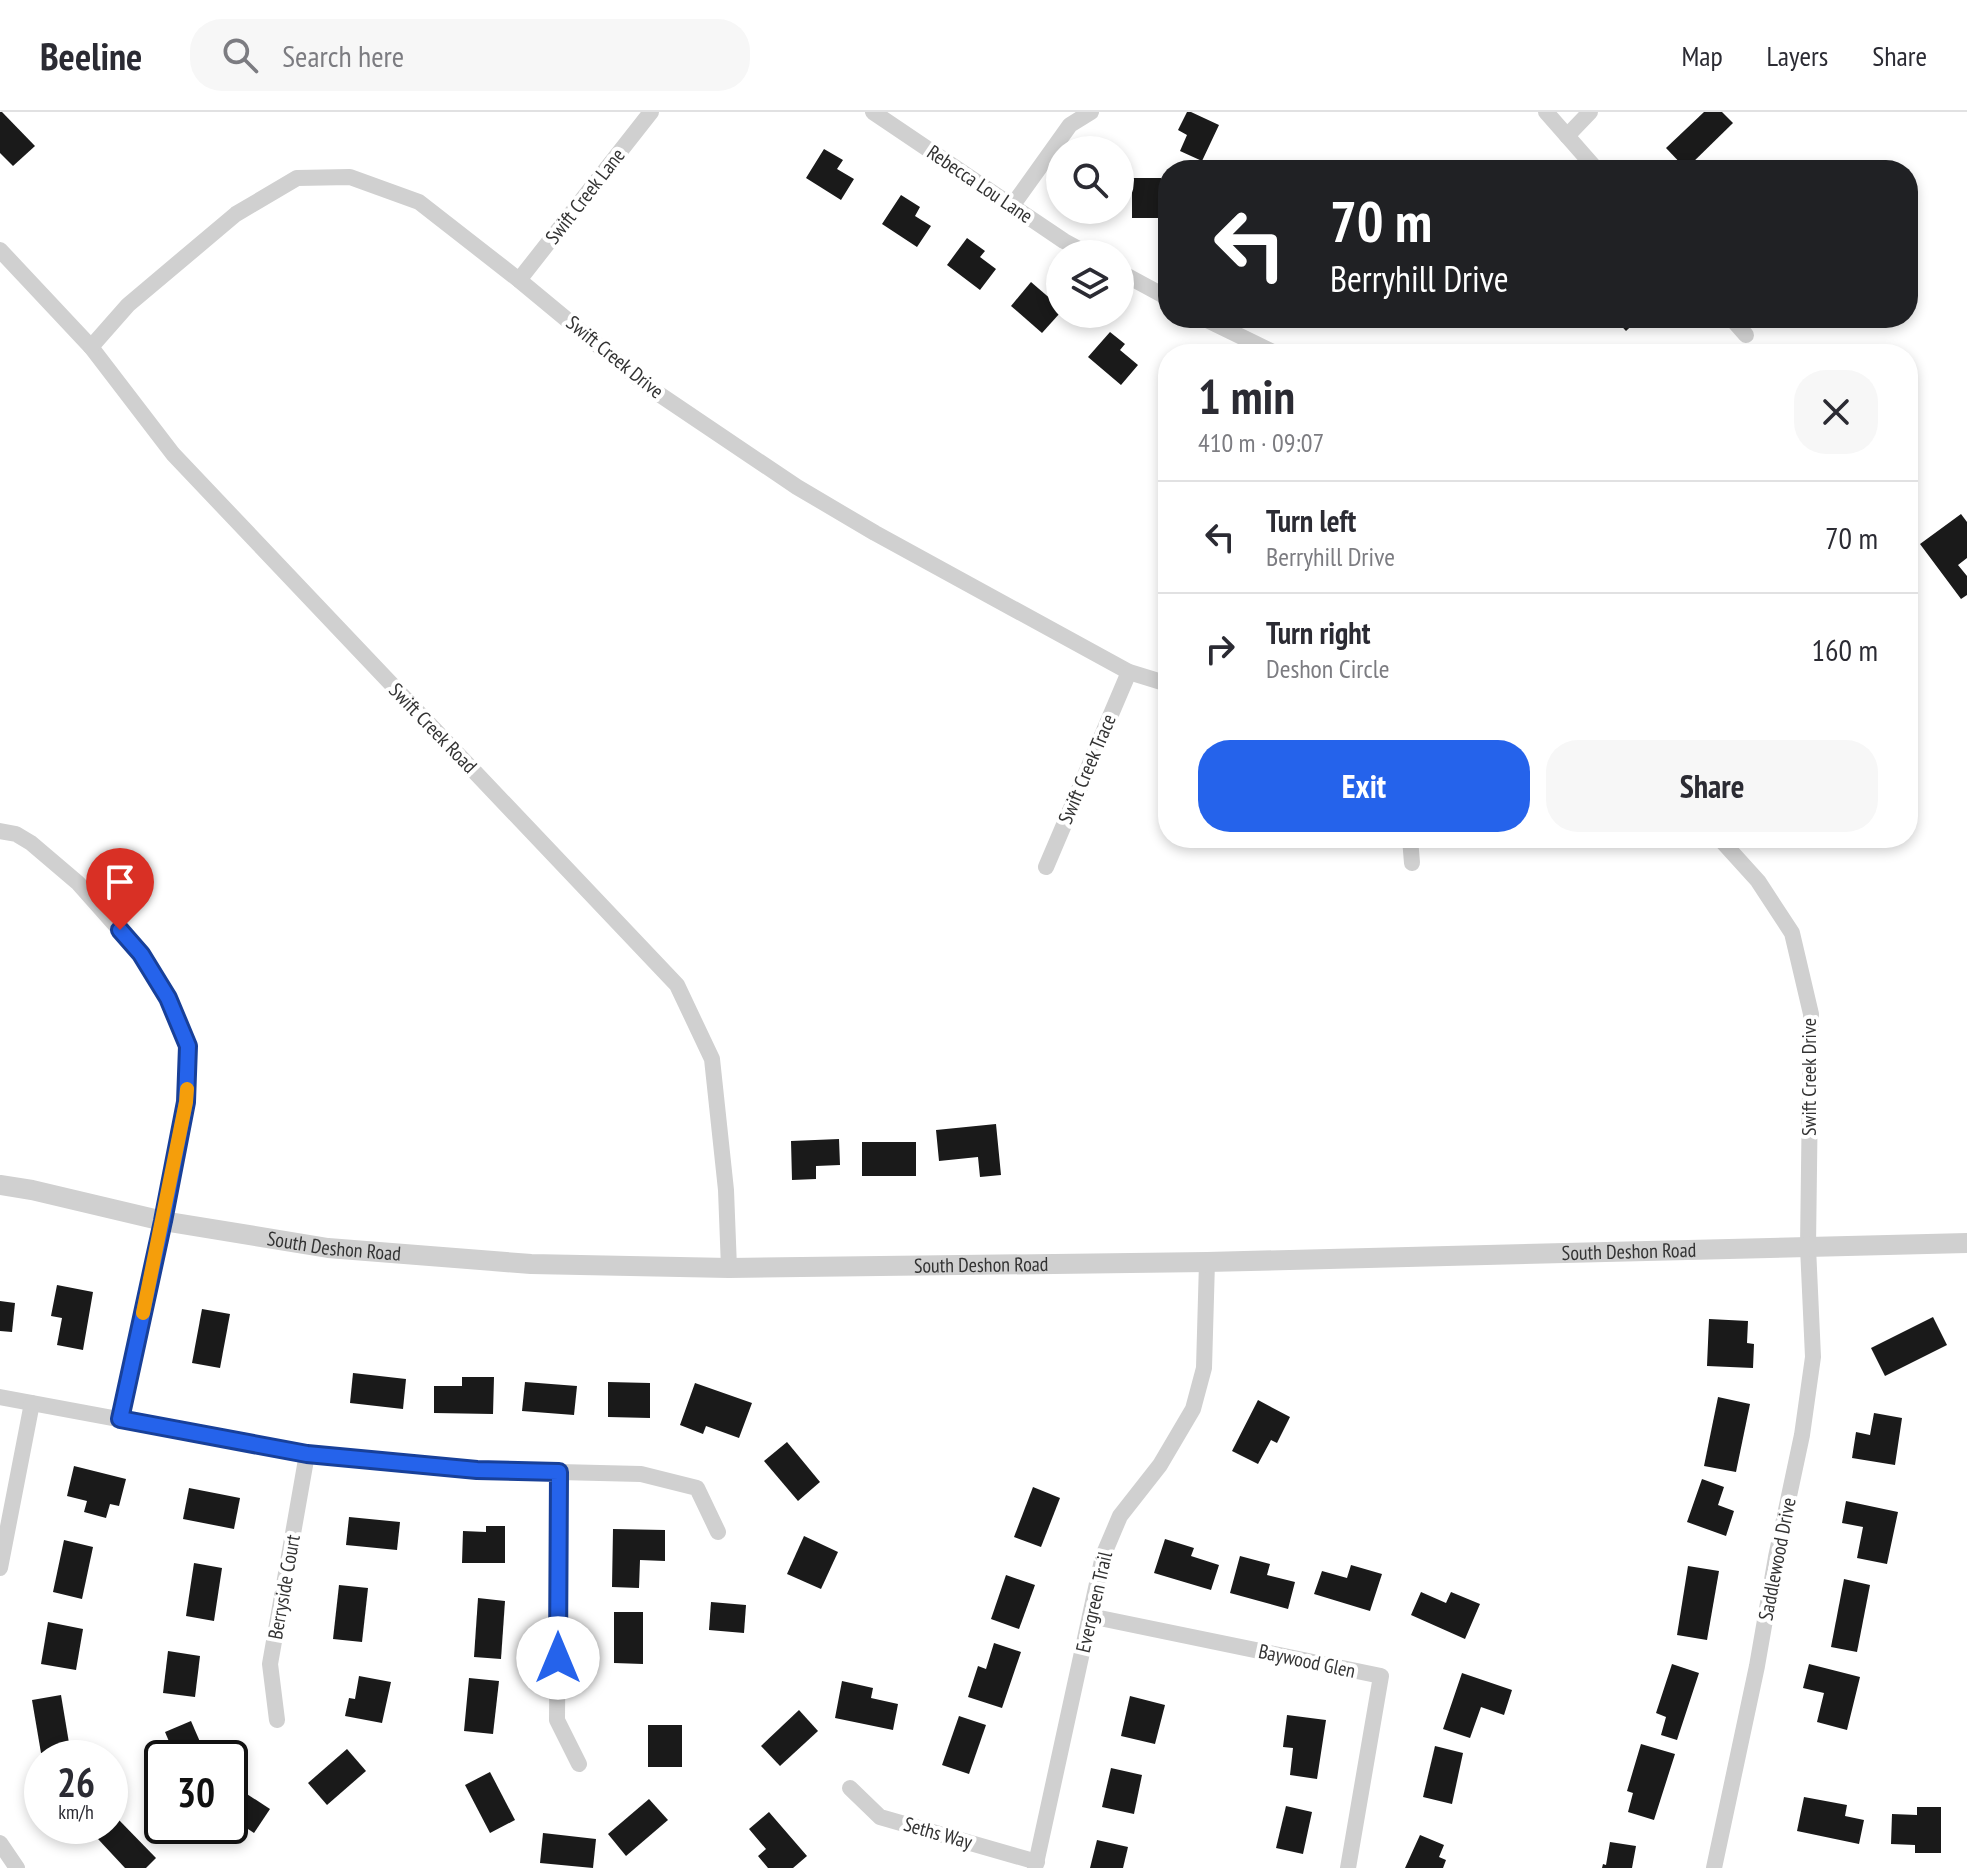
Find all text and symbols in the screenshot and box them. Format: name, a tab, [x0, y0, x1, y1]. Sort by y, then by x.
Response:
search box	[190, 19, 750, 91]
text: Beeline	[40, 31, 142, 80]
icon: search	[218, 33, 262, 77]
text: Search here	[282, 36, 404, 75]
text: Map	[1681, 37, 1723, 74]
text: Layers	[1767, 37, 1828, 74]
text: Share	[1872, 37, 1927, 74]
map controls	[1046, 136, 1134, 328]
button: search	[1046, 136, 1134, 224]
street label: Rebecca Lou Lane	[922, 139, 1038, 229]
street label: Swift Creek Lane	[539, 143, 631, 249]
text: 70 m	[1330, 185, 1432, 257]
icon: left	[1198, 192, 1302, 296]
button: layers	[1046, 240, 1134, 328]
text: Berryhill Drive	[1330, 255, 1509, 302]
street label: Swift Creek Drive	[561, 310, 669, 404]
text: 1 min	[1198, 365, 1295, 427]
button: close	[1794, 370, 1878, 454]
text: 410 m · 09:07	[1198, 426, 1324, 459]
text: Turn left	[1266, 501, 1356, 540]
icon: left	[1198, 515, 1242, 559]
text: 70 m	[1825, 518, 1878, 557]
text: Berryhill Drive	[1266, 540, 1395, 573]
text: Turn right	[1266, 613, 1370, 652]
icon: right	[1198, 627, 1242, 671]
text: 160 m	[1812, 630, 1878, 669]
text: Deshon Circle	[1266, 652, 1390, 685]
street label: Swift Creek Road	[383, 677, 483, 779]
street label: Swift Creek Trace	[1052, 710, 1122, 828]
button: Exit	[1198, 740, 1530, 832]
button: Share	[1546, 740, 1878, 832]
pin	[86, 848, 154, 930]
icon: arrive	[98, 860, 142, 904]
street label: Swift Creek Drive	[1796, 1018, 1822, 1136]
street label: South Deshon Road	[265, 1225, 402, 1267]
street label: South Deshon Road	[1561, 1237, 1697, 1266]
street label: South Deshon Road	[914, 1251, 1049, 1279]
street label: Saddlewood Drive	[1752, 1495, 1802, 1623]
street label: Berryside Court	[262, 1532, 306, 1641]
street label: Evergreen Trail	[1070, 1549, 1118, 1655]
position arrow	[516, 1616, 600, 1700]
street label: Baywood Glen	[1256, 1638, 1358, 1684]
speed limit sign: 30	[144, 1740, 248, 1844]
text: 26	[57, 1756, 95, 1808]
text: km/h	[58, 1799, 94, 1825]
street label: Seths Way	[901, 1811, 976, 1855]

